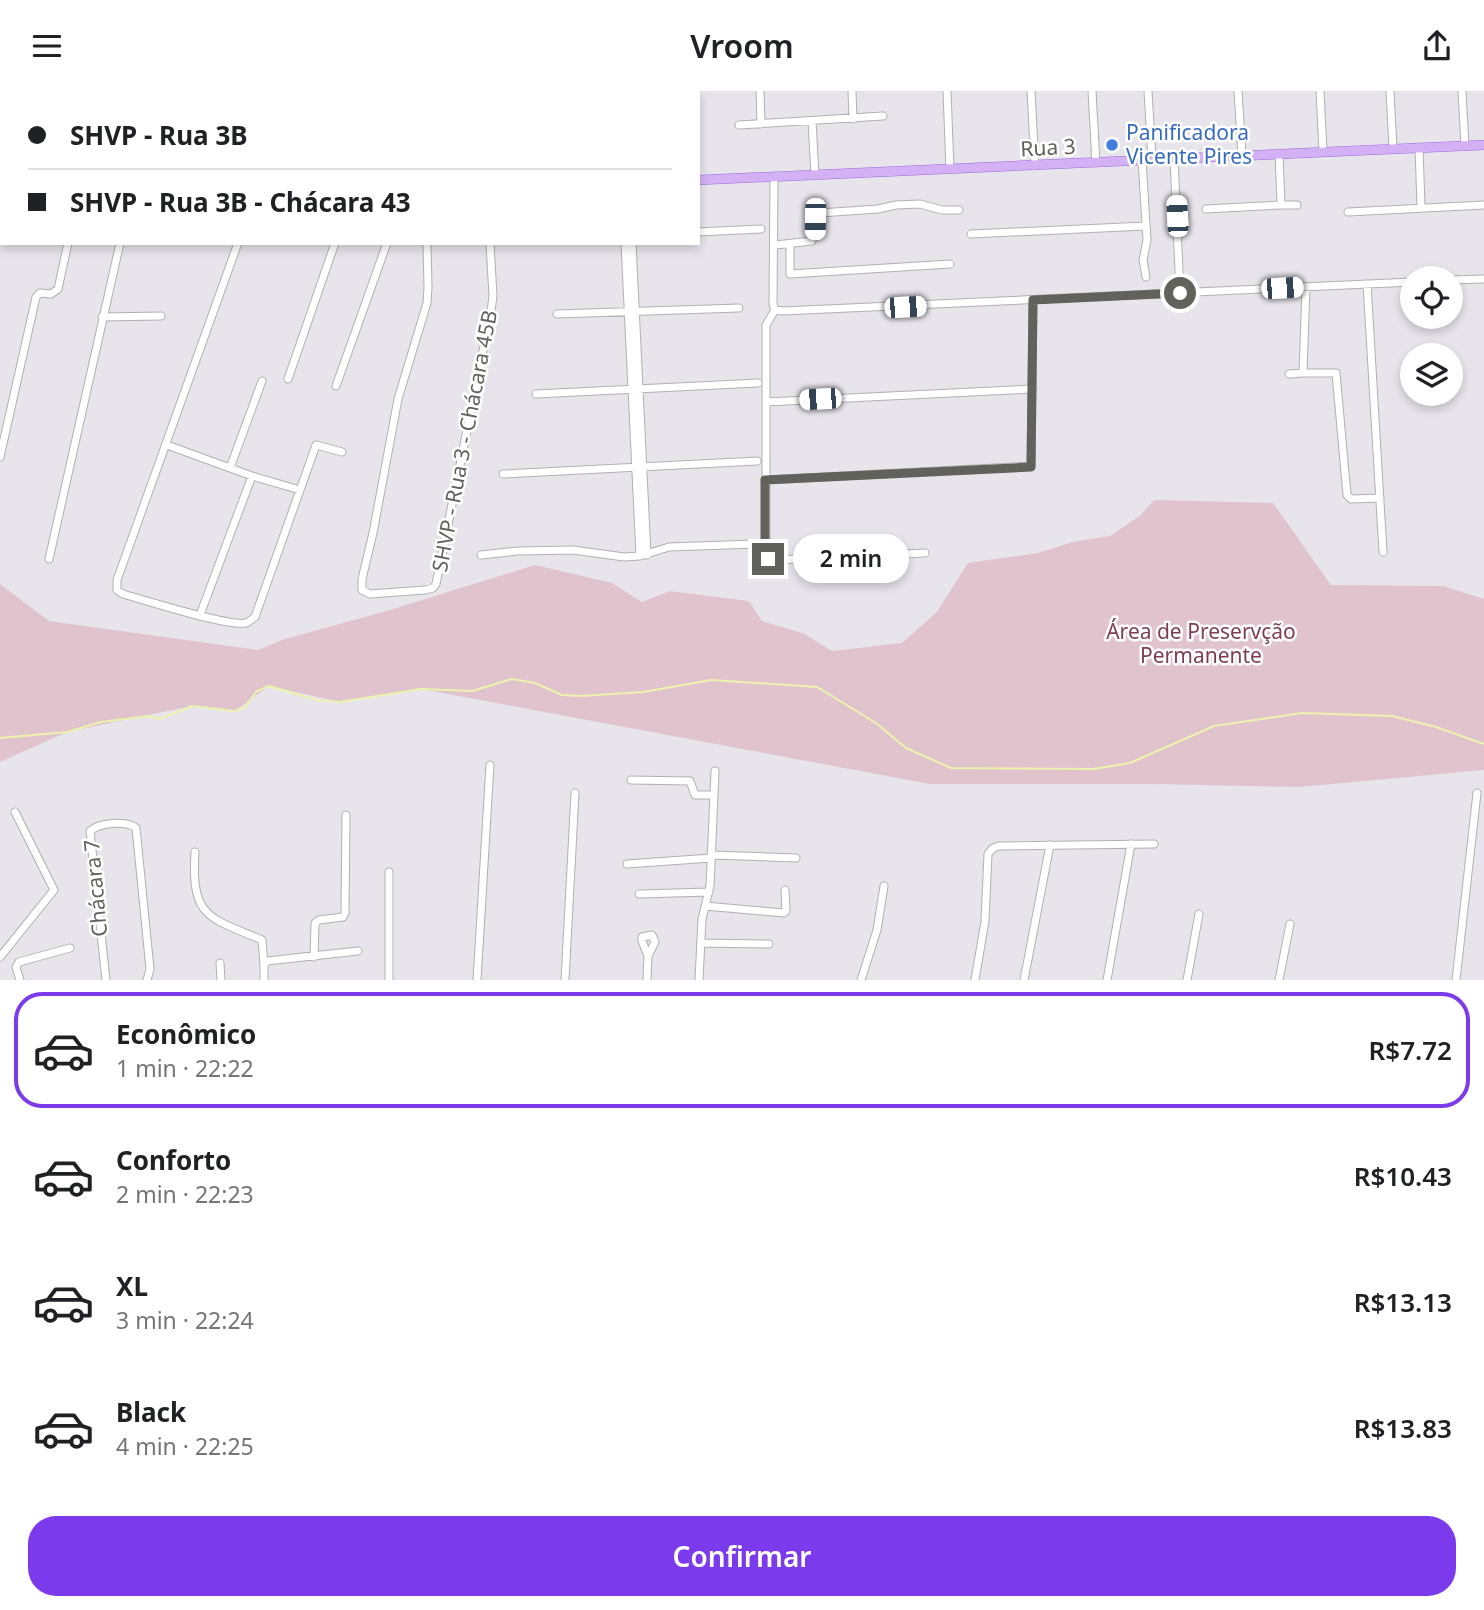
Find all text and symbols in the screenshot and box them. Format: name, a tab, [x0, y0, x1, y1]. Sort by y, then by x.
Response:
text: Vroom	[690, 24, 794, 67]
icon: menu	[28, 27, 66, 65]
icon: share	[1418, 27, 1456, 65]
text: SHVP - Rua 3B	[70, 117, 248, 153]
place label: Panificadora Vicente Pires	[1126, 118, 1252, 170]
street label: Rua 3	[1020, 132, 1076, 162]
marker: Panificadora Vicente Pires	[1104, 137, 1120, 153]
text: SHVP - Rua 3B - Chácara 43	[70, 184, 411, 220]
car	[1166, 194, 1189, 238]
car	[805, 198, 826, 240]
map controls	[1400, 266, 1463, 406]
button: locate	[1400, 266, 1463, 329]
car	[1261, 276, 1304, 300]
route start	[1164, 277, 1196, 309]
car	[884, 295, 927, 319]
street label: SHVP - Rua 3 - Chácara 45B	[425, 308, 503, 574]
button: layers	[1400, 343, 1463, 406]
car	[799, 387, 842, 411]
callout: 2 min	[792, 535, 908, 583]
text: 2 min	[820, 542, 882, 574]
route end	[752, 543, 784, 575]
park label: Área de Preservção Permanente	[1106, 617, 1296, 669]
street label: Chácara 7	[77, 838, 113, 938]
text: Econômico	[116, 1016, 256, 1052]
icon: car	[32, 1019, 95, 1082]
text: R$7.72	[1369, 1032, 1452, 1068]
text: 1 min · 22:22	[116, 1052, 254, 1084]
text: Conforto	[116, 1142, 231, 1178]
icon: car	[32, 1145, 95, 1208]
text: R$10.43	[1354, 1158, 1452, 1194]
text: 2 min · 22:23	[116, 1178, 254, 1210]
text: XL	[116, 1268, 148, 1304]
icon: car	[32, 1271, 95, 1334]
text: R$13.13	[1354, 1284, 1452, 1320]
text: 3 min · 22:24	[116, 1304, 254, 1336]
text: Black	[116, 1394, 186, 1430]
icon: car	[32, 1397, 95, 1460]
text: R$13.83	[1354, 1410, 1452, 1446]
text: 4 min · 22:25	[116, 1430, 254, 1462]
button: Confirmar	[28, 1516, 1456, 1596]

